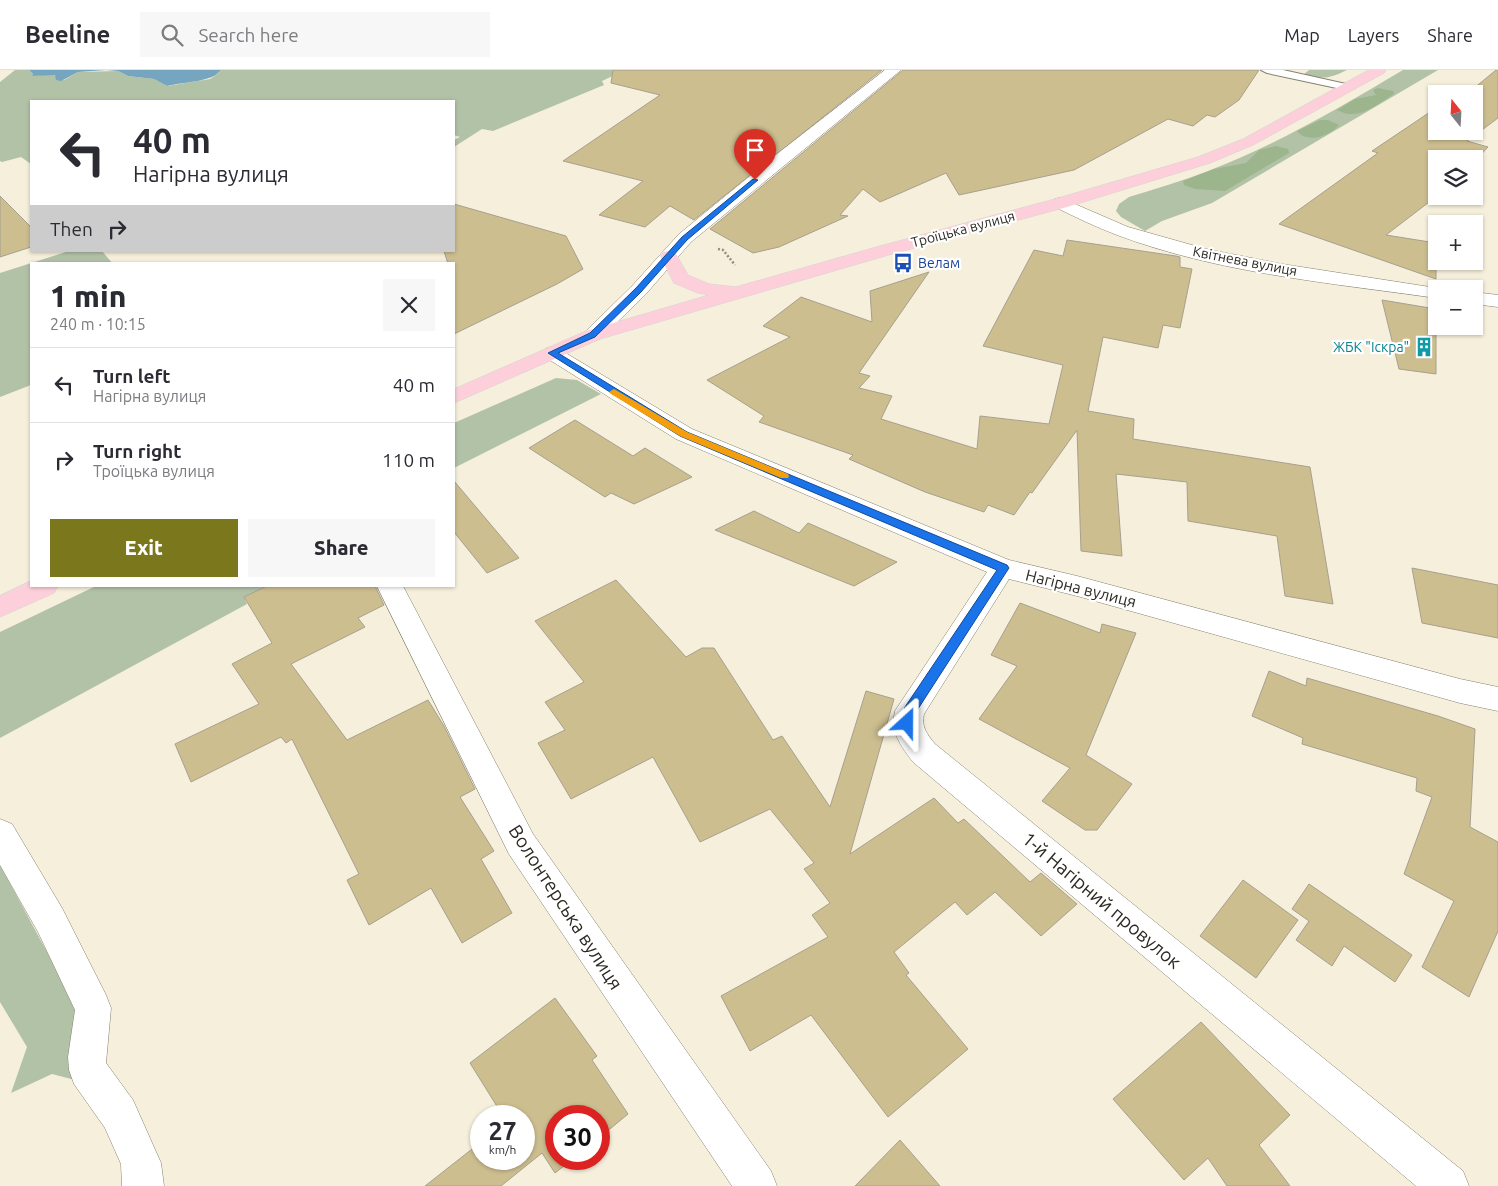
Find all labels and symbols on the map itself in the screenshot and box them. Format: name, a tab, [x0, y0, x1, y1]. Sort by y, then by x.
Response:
north arrow	[1428, 85, 1482, 140]
pin	[734, 129, 776, 180]
street label: Троїцька вулиця	[909, 207, 1017, 251]
street label: Квітнева вулиця	[1191, 243, 1299, 279]
bus stop icon: Велам	[892, 252, 914, 274]
place label: Велам	[918, 255, 960, 271]
building icon: ЖБК "Іскра"	[1413, 336, 1435, 358]
place label: ЖБК "Іскра"	[1333, 339, 1409, 355]
street label: Нагірна вулиця	[1024, 566, 1138, 610]
position arrow	[880, 696, 932, 748]
street label: Волонтерська вулиця	[504, 820, 628, 994]
street label: 1-й Нагірний провулок	[1018, 827, 1186, 973]
speed limit sign: 30	[545, 1105, 610, 1170]

